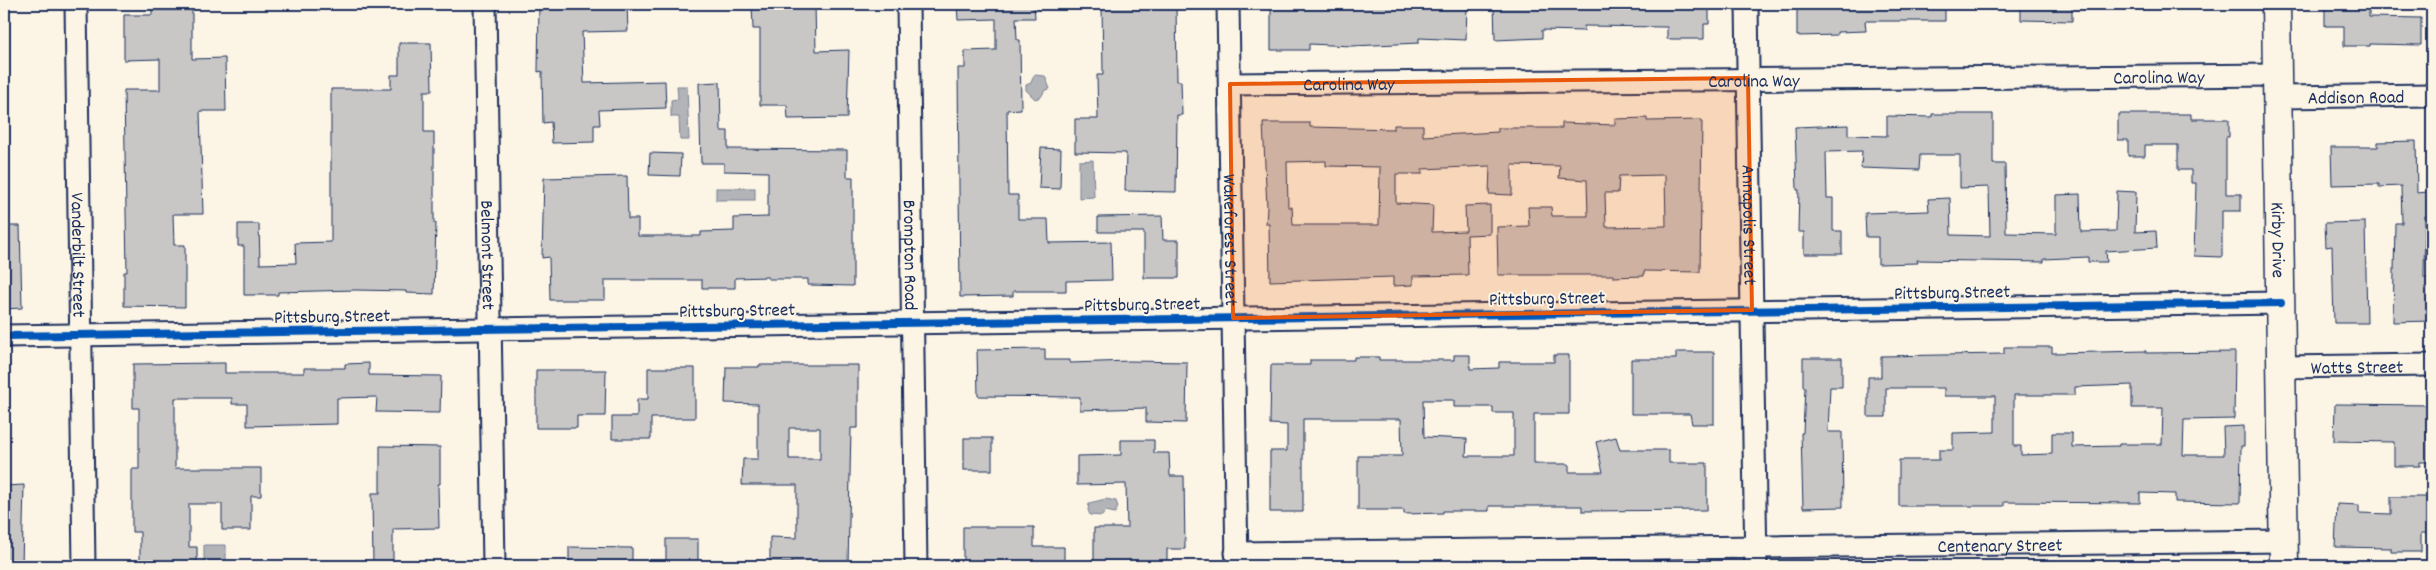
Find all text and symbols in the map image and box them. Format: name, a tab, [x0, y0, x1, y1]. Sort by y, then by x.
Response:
street label: Carolina Way	[2113, 66, 2205, 93]
street label: Carolina Way	[1708, 69, 1800, 97]
street label: Carolina Way	[1303, 73, 1395, 100]
street label: Addison Road	[2307, 85, 2405, 114]
street label: Annapolis Street	[1733, 164, 1762, 286]
street label: Wakeforest Street	[1214, 174, 1243, 306]
street label: Vanderbilt Street	[62, 192, 90, 318]
street label: Belmont Street	[471, 200, 500, 310]
street label: Brompton Road	[894, 200, 922, 311]
street label: Kirby Drive	[2262, 202, 2290, 278]
street label: Pittsburg Street	[1894, 280, 2011, 309]
street label: Pittsburg Street	[1489, 286, 1606, 315]
street label: Pittsburg Street	[1084, 292, 1201, 321]
street label: Pittsburg Street	[679, 298, 796, 327]
street label: Pittsburg Street	[274, 304, 391, 333]
street label: Watts Street	[2311, 355, 2403, 384]
street label: Centenary Street	[1937, 534, 2063, 562]

